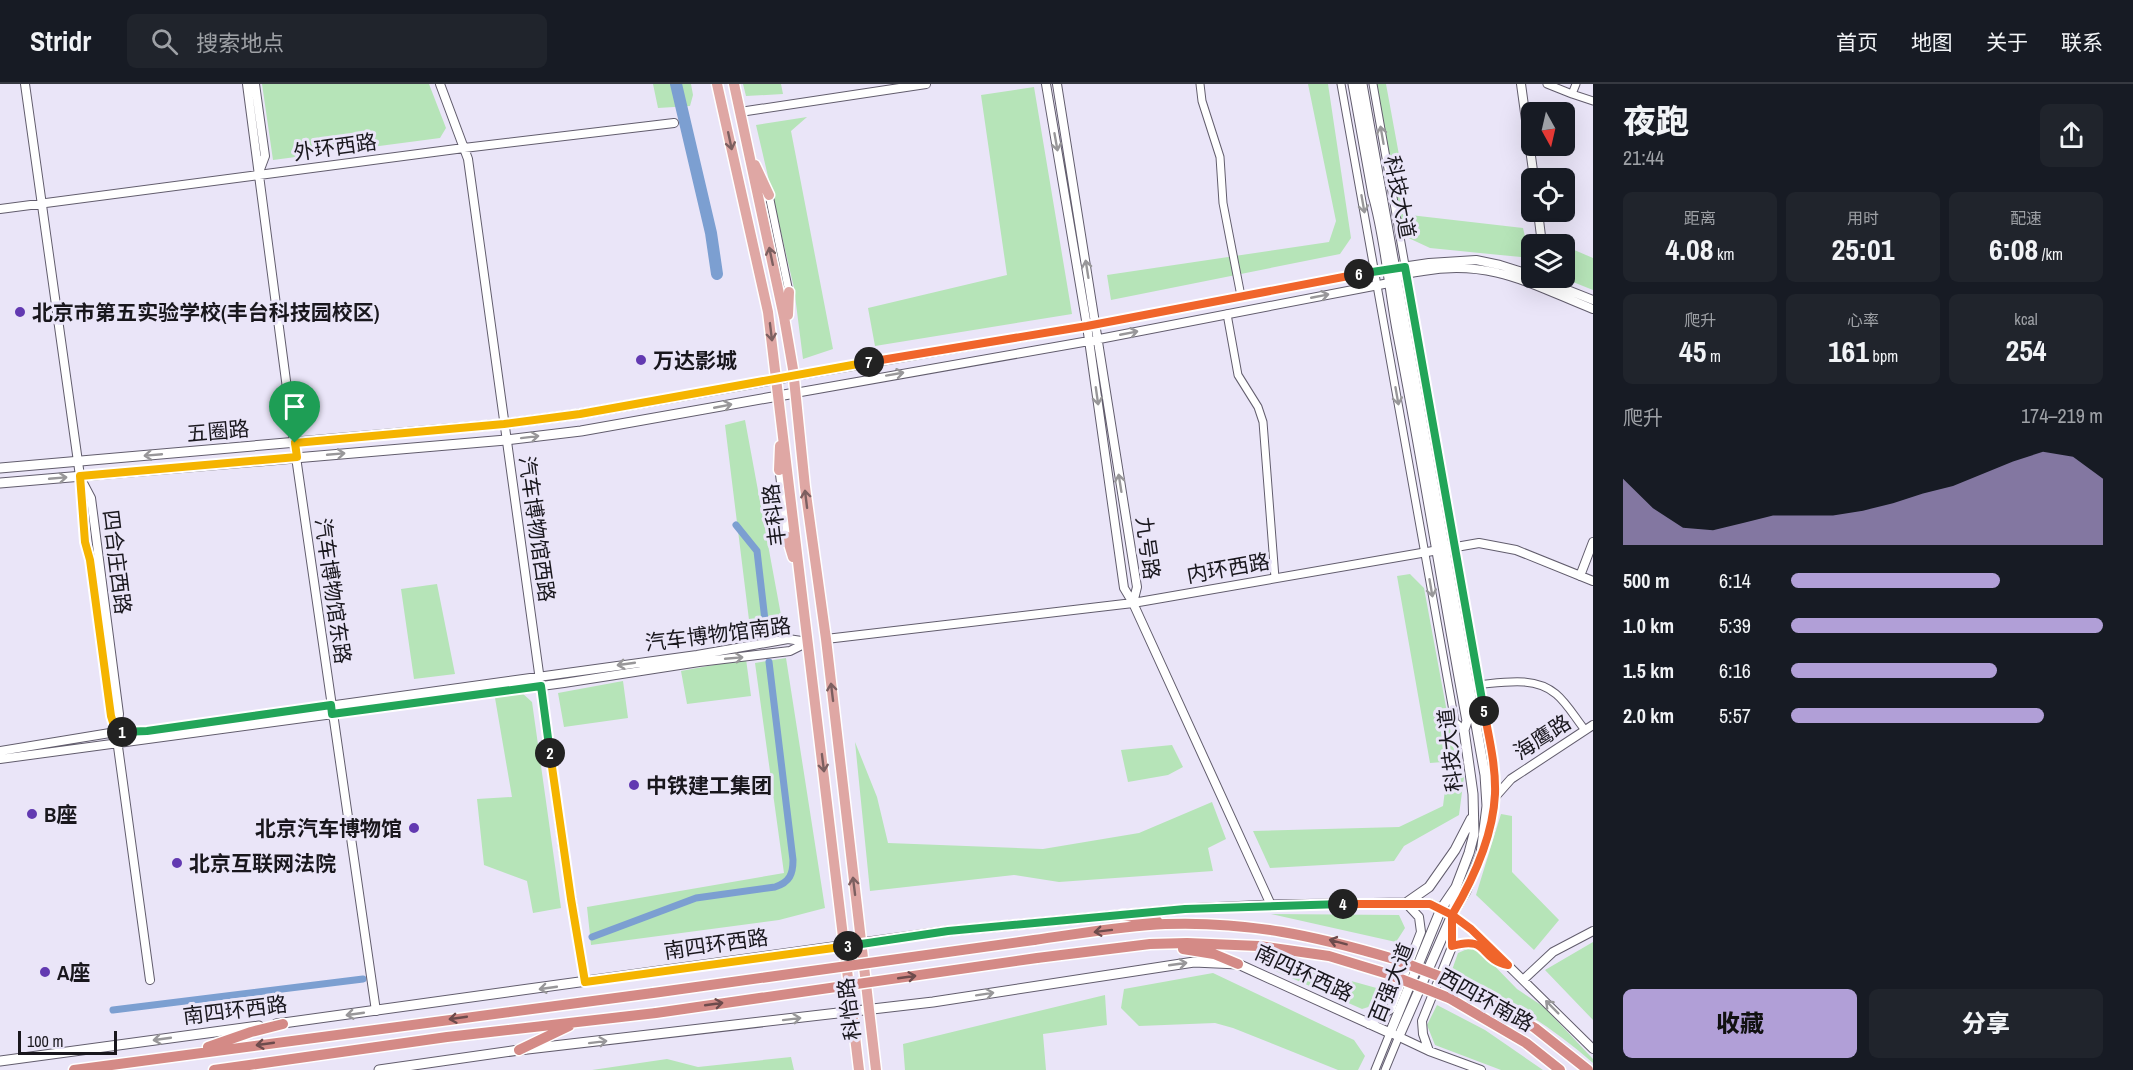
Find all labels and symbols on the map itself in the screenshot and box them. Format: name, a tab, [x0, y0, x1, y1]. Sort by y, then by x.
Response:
north arrow	[1521, 102, 1575, 156]
one-way arrow	[1376, 126, 1387, 146]
street label: 外环西路	[291, 127, 379, 167]
one-way arrow	[725, 131, 737, 150]
one-way arrow	[1051, 131, 1062, 151]
street label: 科技大道	[1378, 153, 1422, 241]
one-way arrow	[1358, 193, 1369, 213]
one-way arrow	[764, 247, 776, 266]
pin: 6	[1344, 259, 1374, 289]
one-way arrow	[1081, 260, 1092, 280]
one-way arrow	[1310, 290, 1330, 301]
place label: 北京市第五实验学校(丰台科技园校区)	[32, 298, 380, 327]
marker: 北京市第五实验学校(丰台科技园校区)	[13, 305, 27, 319]
one-way arrow	[765, 321, 776, 341]
one-way arrow	[1118, 327, 1138, 338]
place label: 万达影城	[653, 346, 737, 375]
pin: 7	[854, 347, 884, 377]
marker: 万达影城	[634, 353, 648, 367]
one-way arrow	[885, 369, 905, 380]
pin	[269, 381, 320, 443]
one-way arrow	[1392, 385, 1403, 405]
one-way arrow	[1092, 386, 1103, 406]
one-way arrow	[713, 400, 732, 411]
street label: 五圈路	[185, 414, 251, 448]
one-way arrow	[520, 431, 540, 442]
one-way arrow	[326, 448, 346, 459]
one-way arrow	[143, 450, 163, 461]
street label: 汽车博物馆西路	[512, 454, 562, 604]
one-way arrow	[48, 472, 68, 483]
one-way arrow	[1115, 473, 1126, 493]
street label: 丰科路	[756, 482, 792, 548]
one-way arrow	[800, 490, 811, 510]
street label: 四合庄西路	[96, 508, 138, 616]
street label: 九号路	[1129, 515, 1167, 581]
street label: 汽车博物馆东路	[308, 516, 358, 666]
street label: 内环西路	[1184, 546, 1272, 590]
one-way arrow	[1426, 577, 1437, 597]
street label: 汽车博物馆南路	[643, 611, 793, 657]
one-way arrow	[723, 652, 743, 663]
one-way arrow	[616, 658, 636, 669]
one-way arrow	[826, 683, 837, 703]
pin: 5	[1469, 696, 1499, 726]
street label: 科技大道	[1431, 707, 1469, 793]
street label: 海鹰路	[1508, 708, 1576, 766]
pin: 1	[107, 717, 137, 747]
pin: 2	[535, 738, 565, 768]
one-way arrow	[817, 752, 828, 772]
place label: 中铁建工集团	[646, 771, 772, 800]
marker: 中铁建工集团	[627, 778, 641, 792]
place label: B座	[44, 800, 77, 829]
marker: B座	[25, 807, 39, 821]
place label: 北京汽车博物馆	[255, 814, 402, 843]
marker: 北京汽车博物馆	[407, 821, 421, 835]
place label: 北京互联网法院	[189, 849, 336, 878]
marker: 北京互联网法院	[170, 856, 184, 870]
one-way arrow	[849, 877, 860, 896]
pin: 4	[1328, 889, 1358, 919]
street label: 南四环西路	[662, 922, 770, 966]
one-way arrow	[1093, 925, 1113, 936]
pin: 3	[833, 931, 863, 961]
one-way arrow	[1329, 936, 1348, 947]
street label: 南四环西路	[1250, 938, 1358, 1008]
street label: 百强大道	[1362, 939, 1420, 1027]
place label: A座	[57, 958, 90, 987]
one-way arrow	[1168, 958, 1188, 969]
street label: 西四环南路	[1433, 962, 1539, 1038]
marker: A座	[38, 965, 52, 979]
one-way arrow	[896, 971, 916, 982]
street label: 科怡路	[831, 976, 867, 1042]
one-way arrow	[539, 982, 559, 993]
one-way arrow	[975, 988, 995, 999]
street label: 南四环西路	[181, 989, 289, 1031]
one-way arrow	[703, 999, 723, 1010]
one-way arrow	[1544, 1000, 1559, 1015]
one-way arrow	[346, 1009, 366, 1020]
one-way arrow	[448, 1012, 468, 1023]
one-way arrow	[782, 1014, 802, 1025]
scale bar	[18, 1028, 117, 1056]
one-way arrow	[152, 1034, 172, 1045]
one-way arrow	[588, 1036, 608, 1047]
one-way arrow	[255, 1039, 275, 1050]

